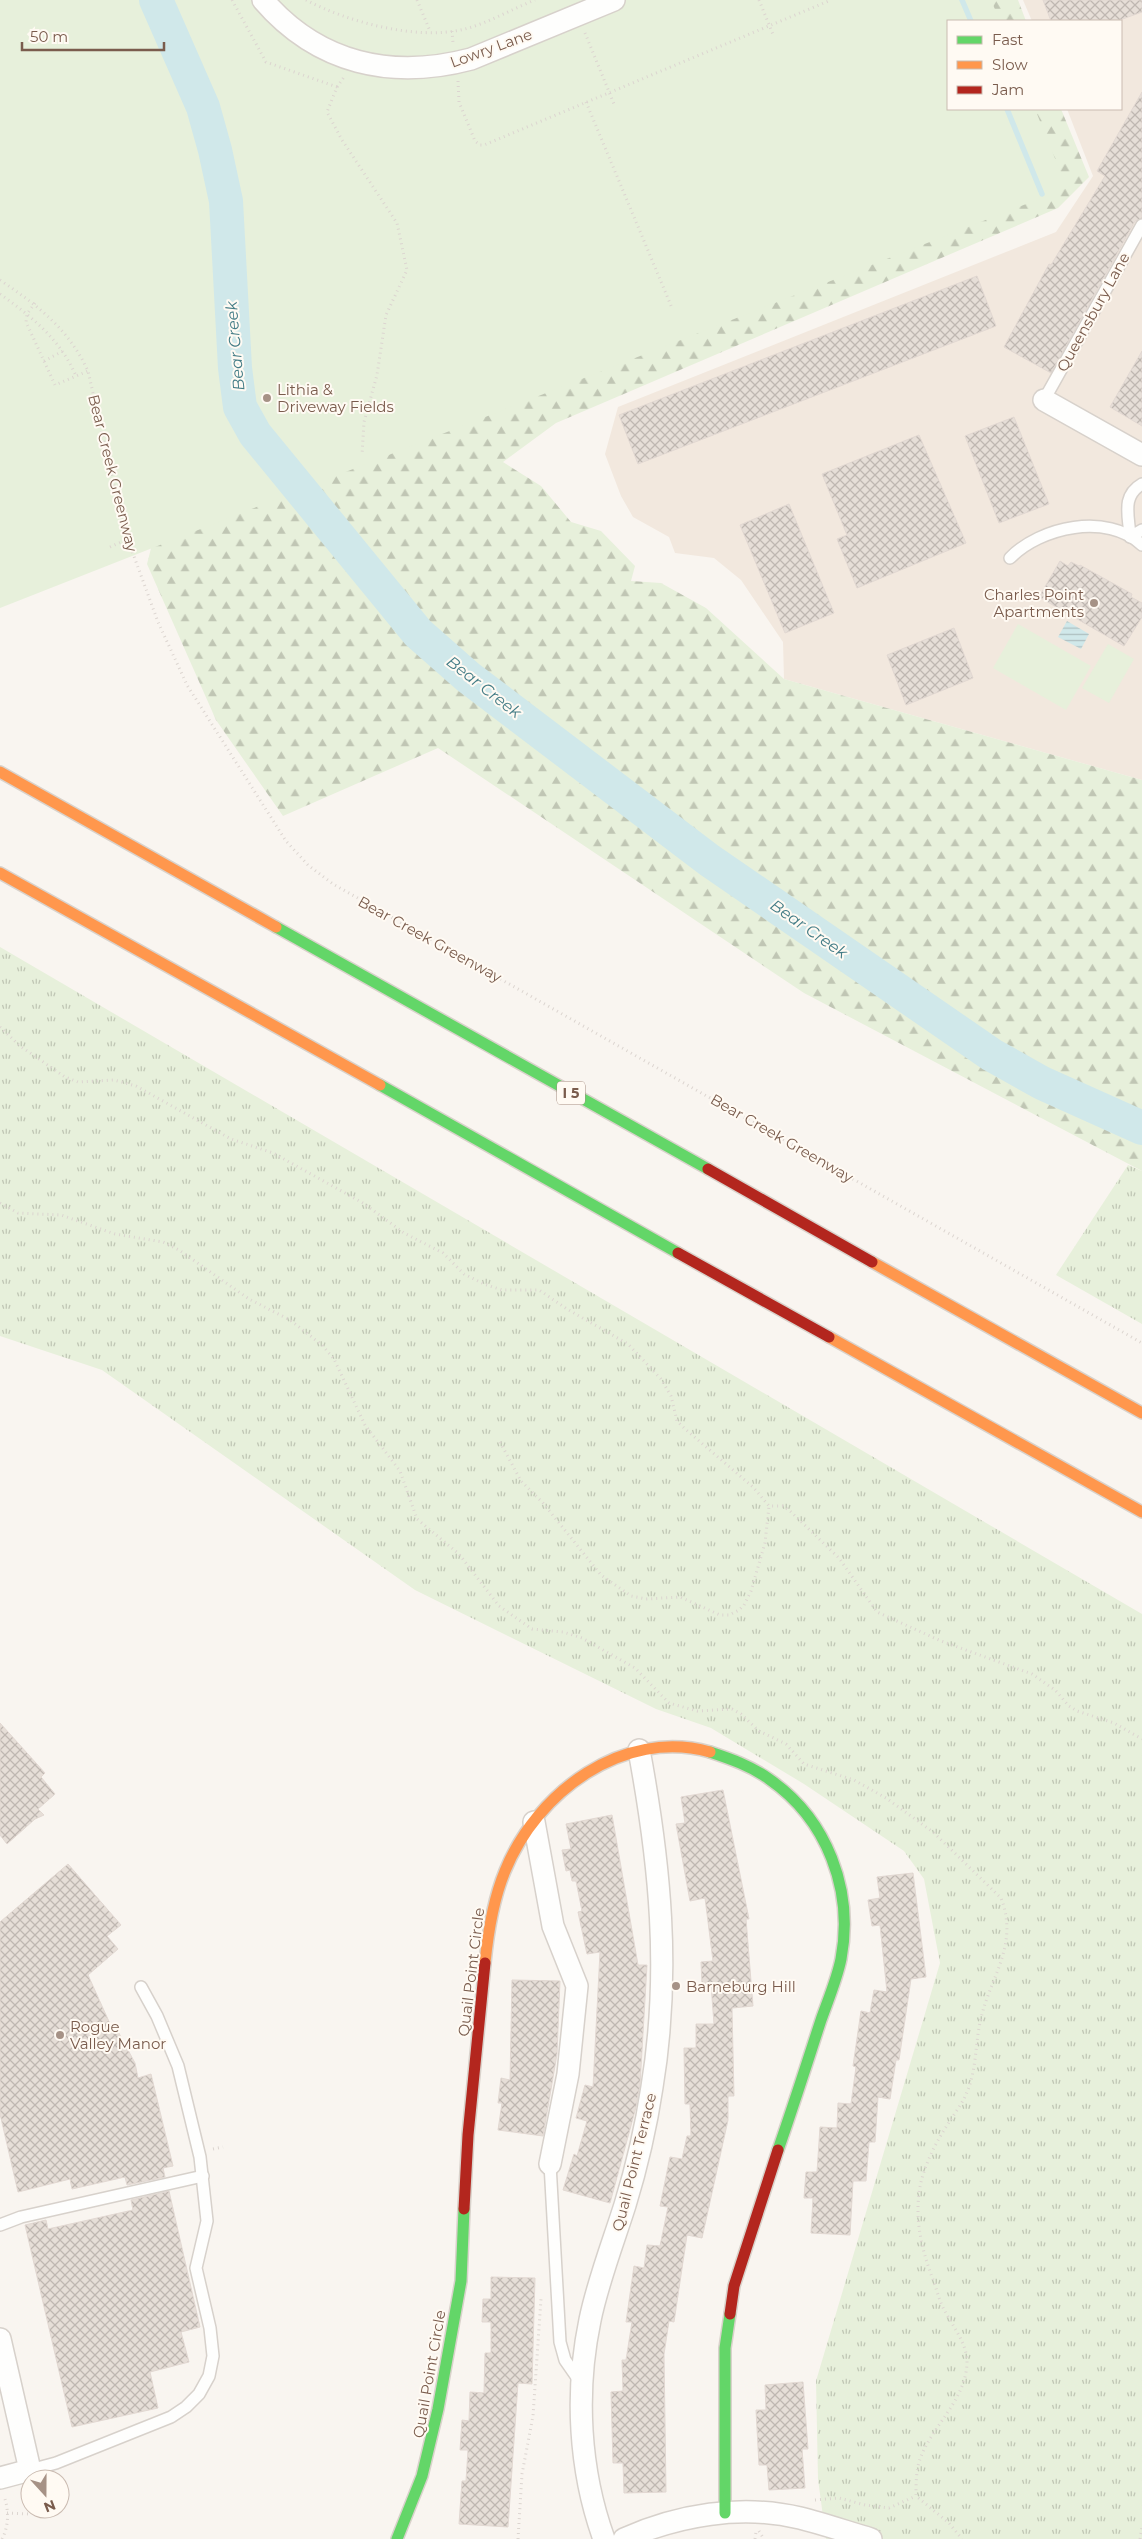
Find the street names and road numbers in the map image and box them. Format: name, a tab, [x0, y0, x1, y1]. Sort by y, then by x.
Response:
street label: Lowry Lane	[447, 24, 535, 72]
street label: Queensbury Lane	[1052, 249, 1134, 375]
street label: Bear Creek Greenway	[84, 392, 142, 555]
street label: Bear Creek Greenway	[355, 892, 506, 987]
road number: I 5	[557, 1082, 585, 1104]
street label: Bear Creek Greenway	[707, 1089, 857, 1187]
street label: Quail Point Circle	[454, 1907, 488, 2037]
street label: Quail Point Terrace	[608, 2091, 660, 2233]
street label: Quail Point Circle	[408, 2309, 450, 2439]

